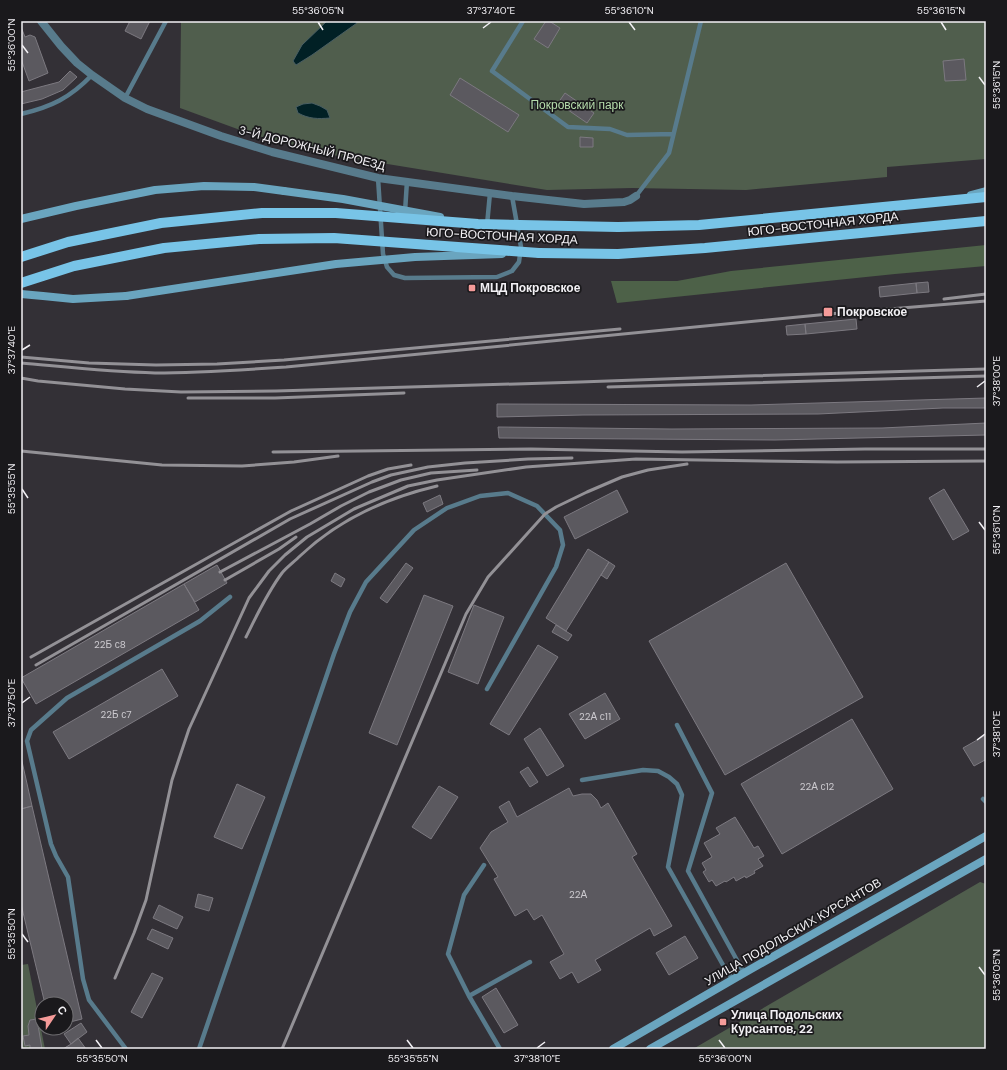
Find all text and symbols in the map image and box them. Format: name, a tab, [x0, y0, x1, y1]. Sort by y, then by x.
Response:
text: 55°36'05"N	[292, 4, 344, 17]
text: 37°37'40"E	[467, 4, 516, 17]
text: 55°36'10"N	[604, 4, 654, 17]
text: 55°36'15"N	[917, 4, 965, 17]
text: 55°36'00"N	[5, 18, 18, 71]
text: 55°36'15"N	[990, 61, 1003, 109]
park label: Покровский парк	[530, 97, 624, 113]
street label: 3-Й ДОРОЖНЫЙ ПРОЕЗД	[237, 122, 387, 174]
street label: ЮГО-ВОСТОЧНАЯ ХОРДА	[747, 208, 899, 240]
street label: ЮГО-ВОСТОЧНАЯ ХОРДА	[426, 224, 578, 248]
place label: МЦД Покровское	[480, 280, 581, 296]
marker: МЦД Покровское	[467, 283, 477, 293]
place label: Покровское	[837, 304, 908, 320]
marker: Покровское	[822, 306, 834, 318]
text: 37°37'40"E	[5, 325, 18, 374]
text: 37°38'00"E	[990, 355, 1003, 406]
text: 55°35'55"N	[5, 464, 18, 514]
text: 55°36'10"N	[990, 505, 1003, 555]
house number: 22Б с8	[94, 638, 126, 651]
text: 37°37'50"E	[5, 678, 18, 727]
house number: 22Б с7	[100, 708, 132, 721]
house number: 22А с11	[579, 710, 611, 723]
text: 37°38'10"E	[990, 710, 1003, 757]
house number: 22А с12	[800, 780, 835, 793]
street label: УЛИЦА ПОДОЛЬСКИХ КУРСАНТОВ	[702, 875, 884, 989]
house number: 22А	[569, 888, 587, 901]
text: 55°35'50"N	[5, 908, 18, 960]
text: 55°36'05"N	[990, 949, 1003, 1001]
north arrow	[34, 996, 74, 1036]
text: С	[54, 1003, 70, 1018]
place label: Улица Подольских Курсантов, 22	[731, 1007, 842, 1037]
marker: Улица Подольских Курсантов, 22	[718, 1017, 728, 1027]
text: 55°35'50"N	[76, 1052, 128, 1065]
text: 55°35'55"N	[388, 1052, 438, 1065]
text: 37°38'10"E	[514, 1052, 561, 1065]
text: 55°36'00"N	[699, 1052, 752, 1065]

